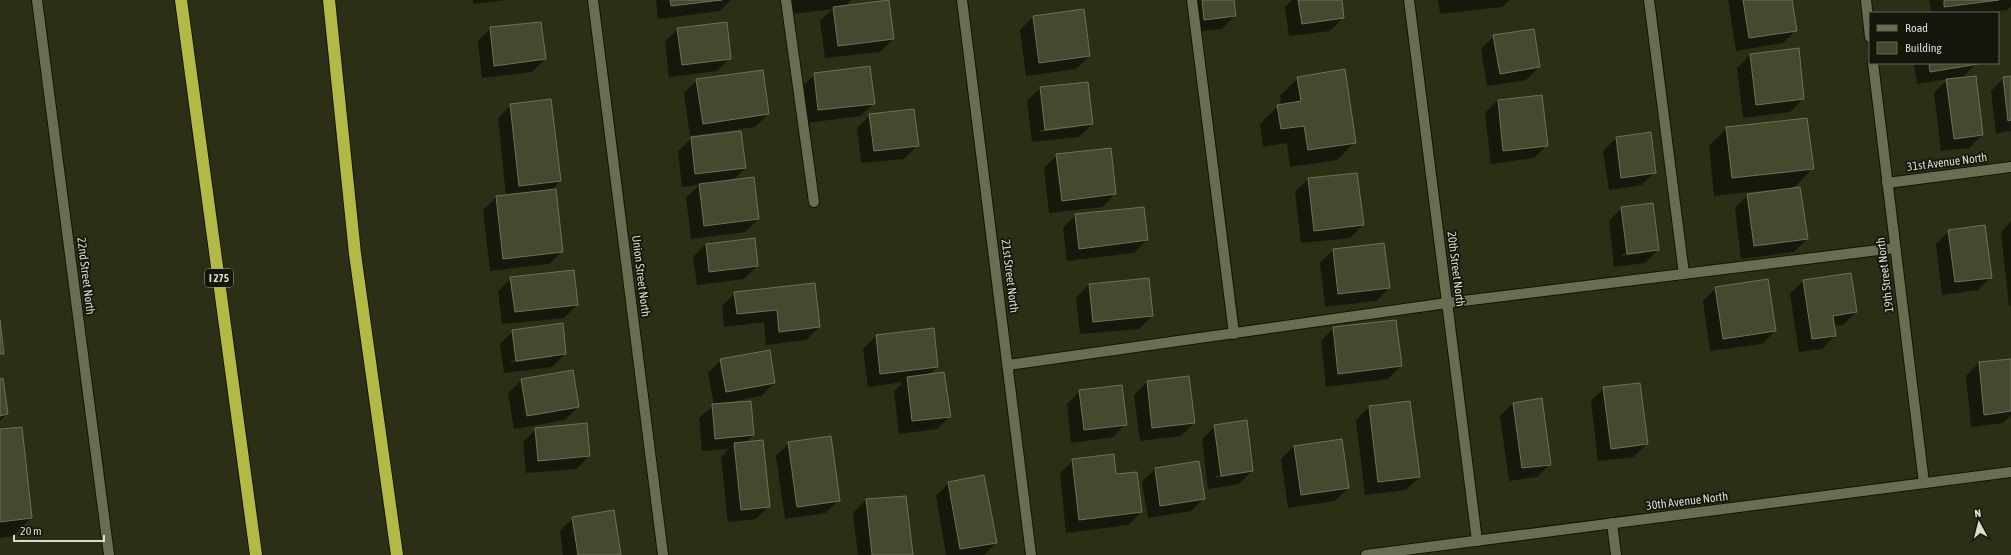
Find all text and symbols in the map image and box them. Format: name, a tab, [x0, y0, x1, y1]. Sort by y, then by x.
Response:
legend	[1869, 12, 1999, 64]
text: Road	[1905, 21, 1928, 35]
text: Building	[1905, 41, 1943, 55]
street label: 31st Avenue North	[1906, 150, 1988, 174]
street label: 20th Street North	[1444, 231, 1468, 307]
street label: Union Street North	[629, 234, 653, 318]
street label: 22nd Street North	[74, 237, 98, 315]
street label: 19th Street North	[1873, 237, 1897, 313]
street label: 21st Street North	[999, 238, 1021, 314]
road number: I 275	[205, 269, 233, 287]
street label: 30th Avenue North	[1645, 489, 1729, 513]
north arrow	[1959, 503, 1999, 543]
text: N	[1974, 507, 1982, 519]
scale bar	[14, 517, 104, 543]
text: 20 m	[20, 524, 42, 538]

